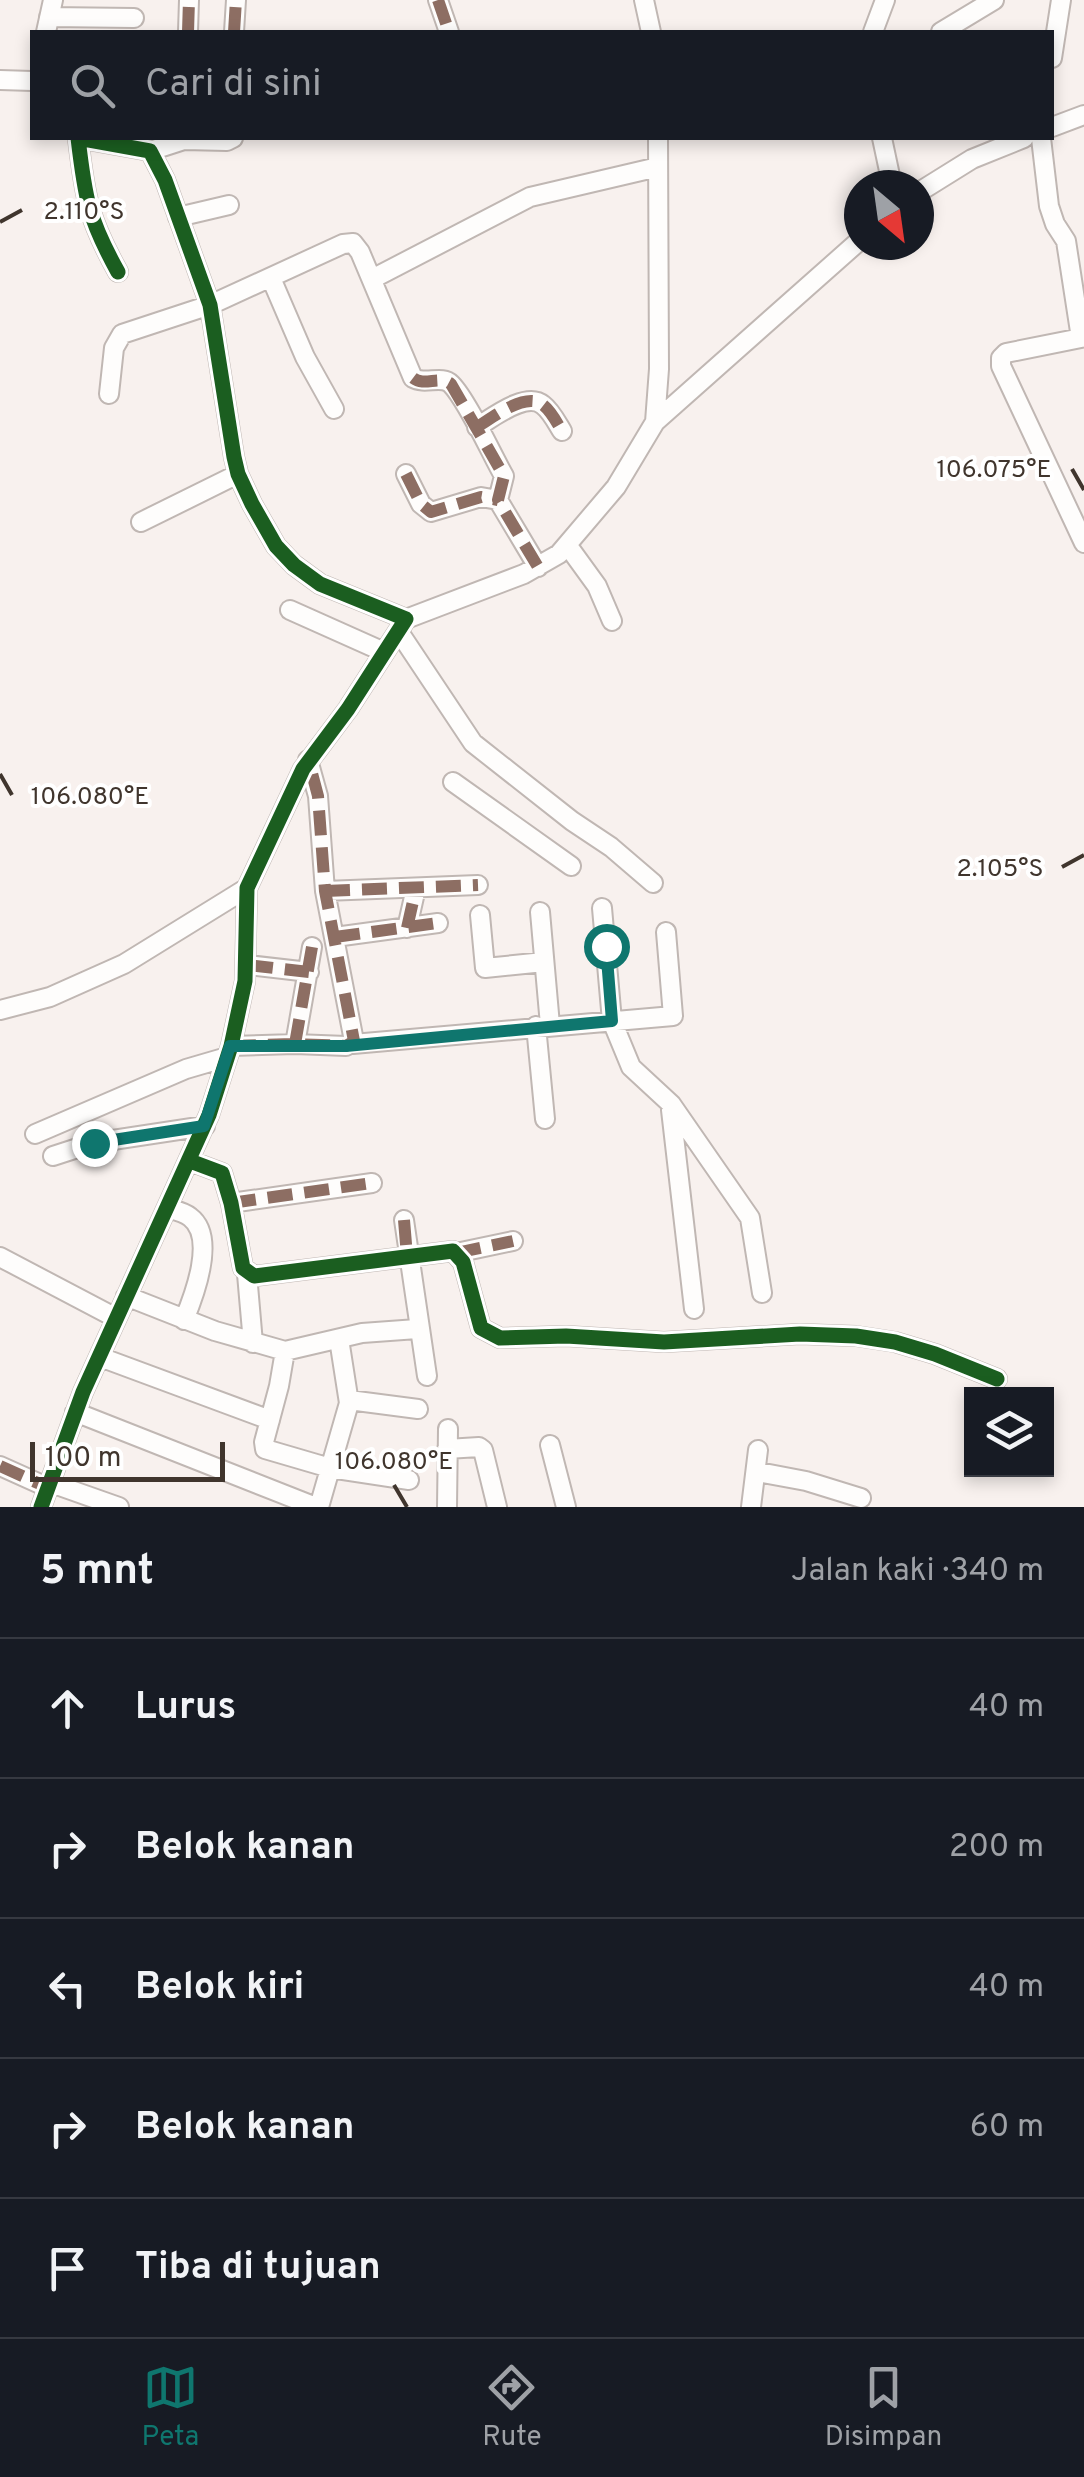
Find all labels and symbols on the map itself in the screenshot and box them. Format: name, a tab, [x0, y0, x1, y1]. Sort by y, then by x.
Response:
north arrow	[844, 170, 934, 260]
text: 2.110°S	[44, 197, 124, 229]
text: 106.075°E	[936, 455, 1052, 487]
text: 106.080°E	[31, 782, 149, 814]
text: 2.105°S	[956, 854, 1044, 886]
route start	[584, 924, 630, 970]
route end	[72, 1121, 118, 1167]
scale bar	[30, 1437, 225, 1482]
text: 106.080°E	[335, 1447, 453, 1479]

